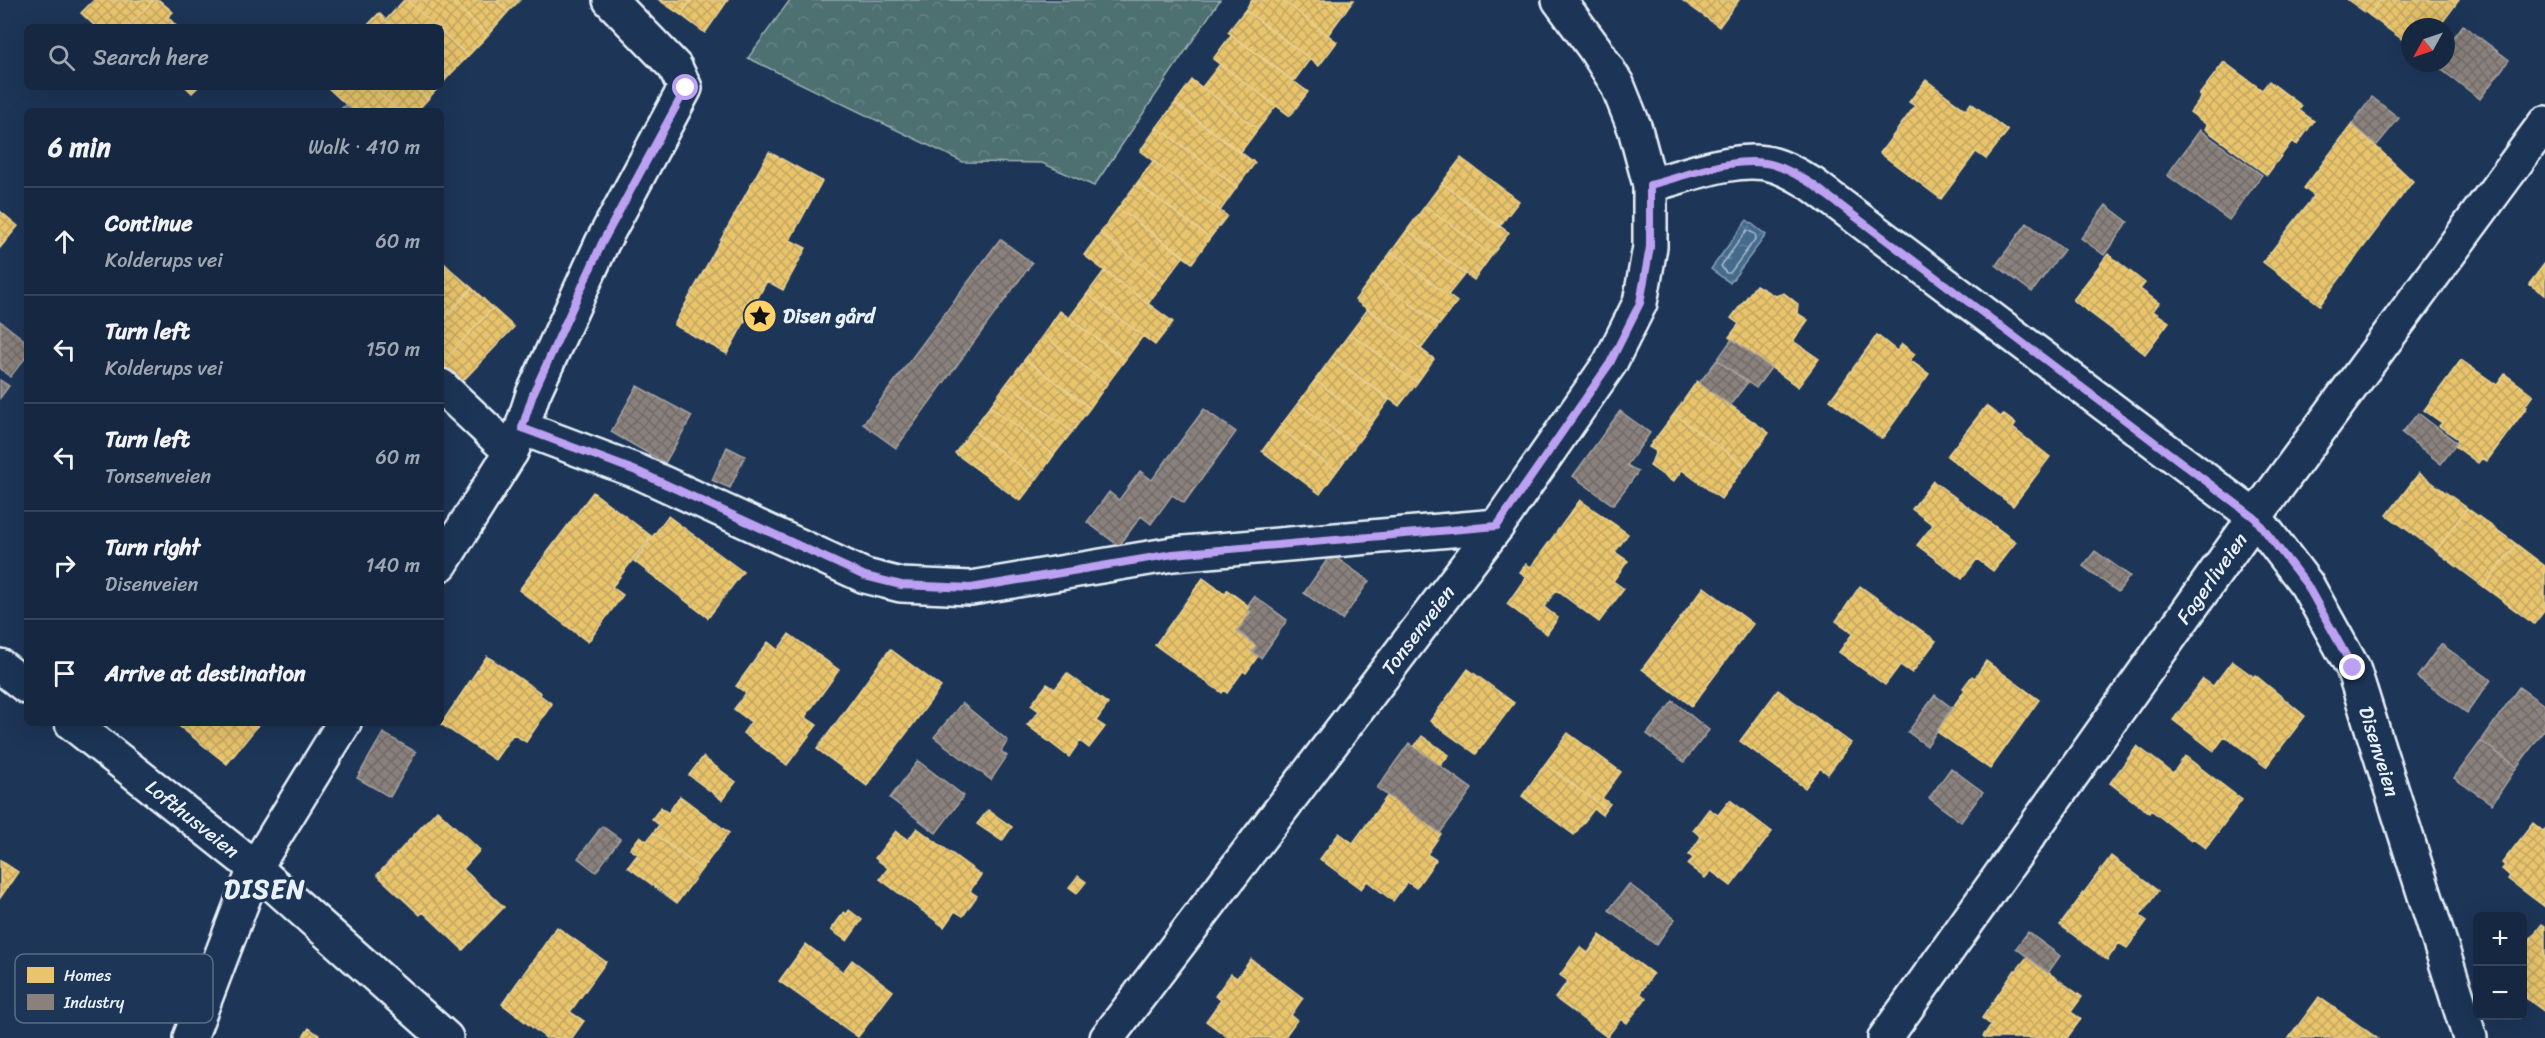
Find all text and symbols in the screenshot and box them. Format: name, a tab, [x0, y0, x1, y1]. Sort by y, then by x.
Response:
north arrow	[2401, 18, 2455, 72]
search box	[24, 24, 444, 90]
text: Search here	[93, 38, 209, 77]
icon: search	[45, 41, 78, 74]
route start	[672, 74, 698, 100]
text: 6 min	[48, 124, 111, 170]
text: Walk · 410 m	[308, 130, 420, 165]
text: Continue	[105, 204, 193, 243]
text: 60 m	[375, 224, 420, 259]
icon: ahead	[48, 225, 81, 258]
text: Kolderups vei	[105, 243, 223, 278]
place icon: Disen gård	[742, 298, 778, 334]
place label: Disen gård	[783, 299, 876, 334]
text: Turn left	[105, 312, 190, 351]
text: 150 m	[366, 332, 420, 367]
icon: left	[48, 333, 81, 366]
text: Kolderups vei	[105, 351, 223, 386]
text: Turn left	[105, 420, 190, 459]
text: 60 m	[375, 440, 420, 475]
icon: left	[48, 441, 81, 474]
text: Tonsenveien	[105, 459, 211, 494]
street label: Fagerliveien	[2167, 525, 2257, 632]
text: Turn right	[105, 528, 200, 567]
text: 140 m	[366, 548, 420, 583]
icon: right	[48, 549, 81, 582]
text: Disenveien	[105, 567, 198, 602]
street label: Tonsenveien	[1372, 577, 1464, 683]
text: Arrive at destination	[105, 654, 306, 693]
route end	[2339, 654, 2365, 680]
icon: arrive	[48, 657, 81, 690]
street label: Disenveien	[2348, 702, 2410, 802]
street label: Lofthusveien	[138, 770, 247, 868]
district label: DISEN	[224, 866, 306, 912]
map controls	[2473, 912, 2527, 1020]
button: +	[2473, 912, 2527, 966]
legend	[15, 954, 213, 1023]
text: Homes	[64, 961, 112, 990]
button: −	[2473, 966, 2527, 1020]
text: Industry	[63, 988, 125, 1017]

